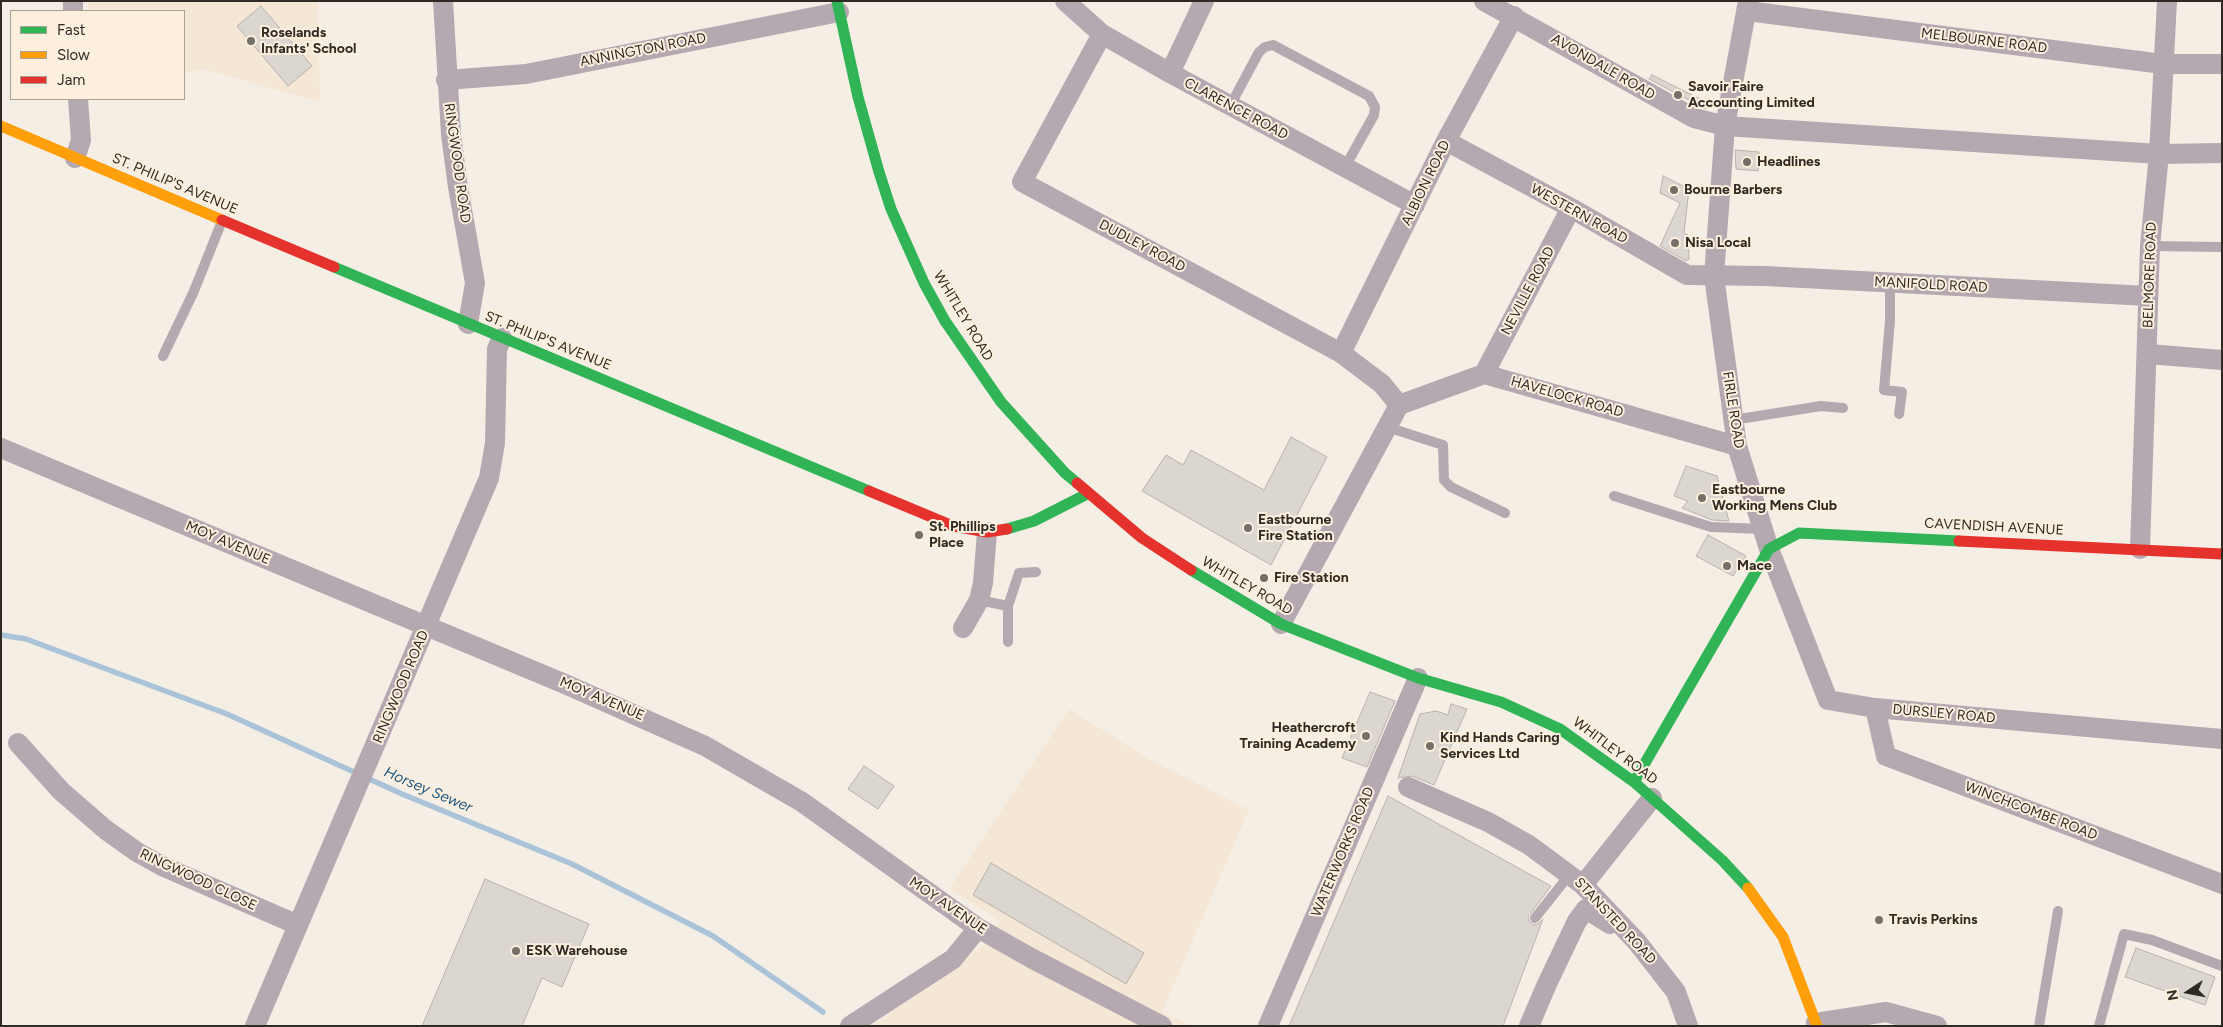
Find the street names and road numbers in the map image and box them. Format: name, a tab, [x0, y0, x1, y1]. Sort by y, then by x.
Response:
street label: MELBOURNE ROAD	[1920, 25, 2048, 57]
street label: ANNINGTON ROAD	[579, 30, 707, 70]
street label: AVONDALE ROAD	[1548, 30, 1658, 104]
street label: CLARENCE ROAD	[1181, 75, 1291, 143]
street label: RINGWOOD ROAD	[440, 102, 474, 224]
street label: ALBION ROAD	[1398, 138, 1454, 228]
street label: ST. PHILIP'S AVENUE	[110, 150, 240, 218]
street label: WESTERN ROAD	[1528, 180, 1630, 248]
street label: DUDLEY ROAD	[1096, 216, 1188, 276]
street label: BELMORE ROAD	[2140, 222, 2160, 328]
street label: NEVILLE ROAD	[1498, 244, 1558, 338]
street label: WHITLEY ROAD	[930, 268, 996, 364]
street label: MANIFOLD ROAD	[1874, 274, 1988, 296]
street label: ST. PHILIP'S AVENUE	[482, 308, 614, 374]
street label: FIRLE ROAD	[1719, 370, 1747, 450]
street label: HAVELOCK ROAD	[1509, 373, 1625, 421]
street label: CAVENDISH AVENUE	[1924, 515, 2064, 539]
street label: MOY AVENUE	[183, 518, 273, 568]
street label: WHITLEY ROAD	[1199, 553, 1295, 619]
street label: RINGWOOD ROAD	[370, 628, 432, 746]
street label: MOY AVENUE	[557, 674, 647, 724]
street label: DURSLEY ROAD	[1892, 701, 1996, 727]
street label: WHITLEY ROAD	[1569, 714, 1661, 788]
street label: WINCHCOMBE ROAD	[1962, 778, 2100, 844]
street label: WATERWORKS ROAD	[1308, 785, 1378, 919]
street label: RINGWOOD CLOSE	[137, 846, 259, 914]
street label: MOY AVENUE	[906, 874, 990, 938]
street label: STANSTED ROAD	[1571, 874, 1659, 968]

